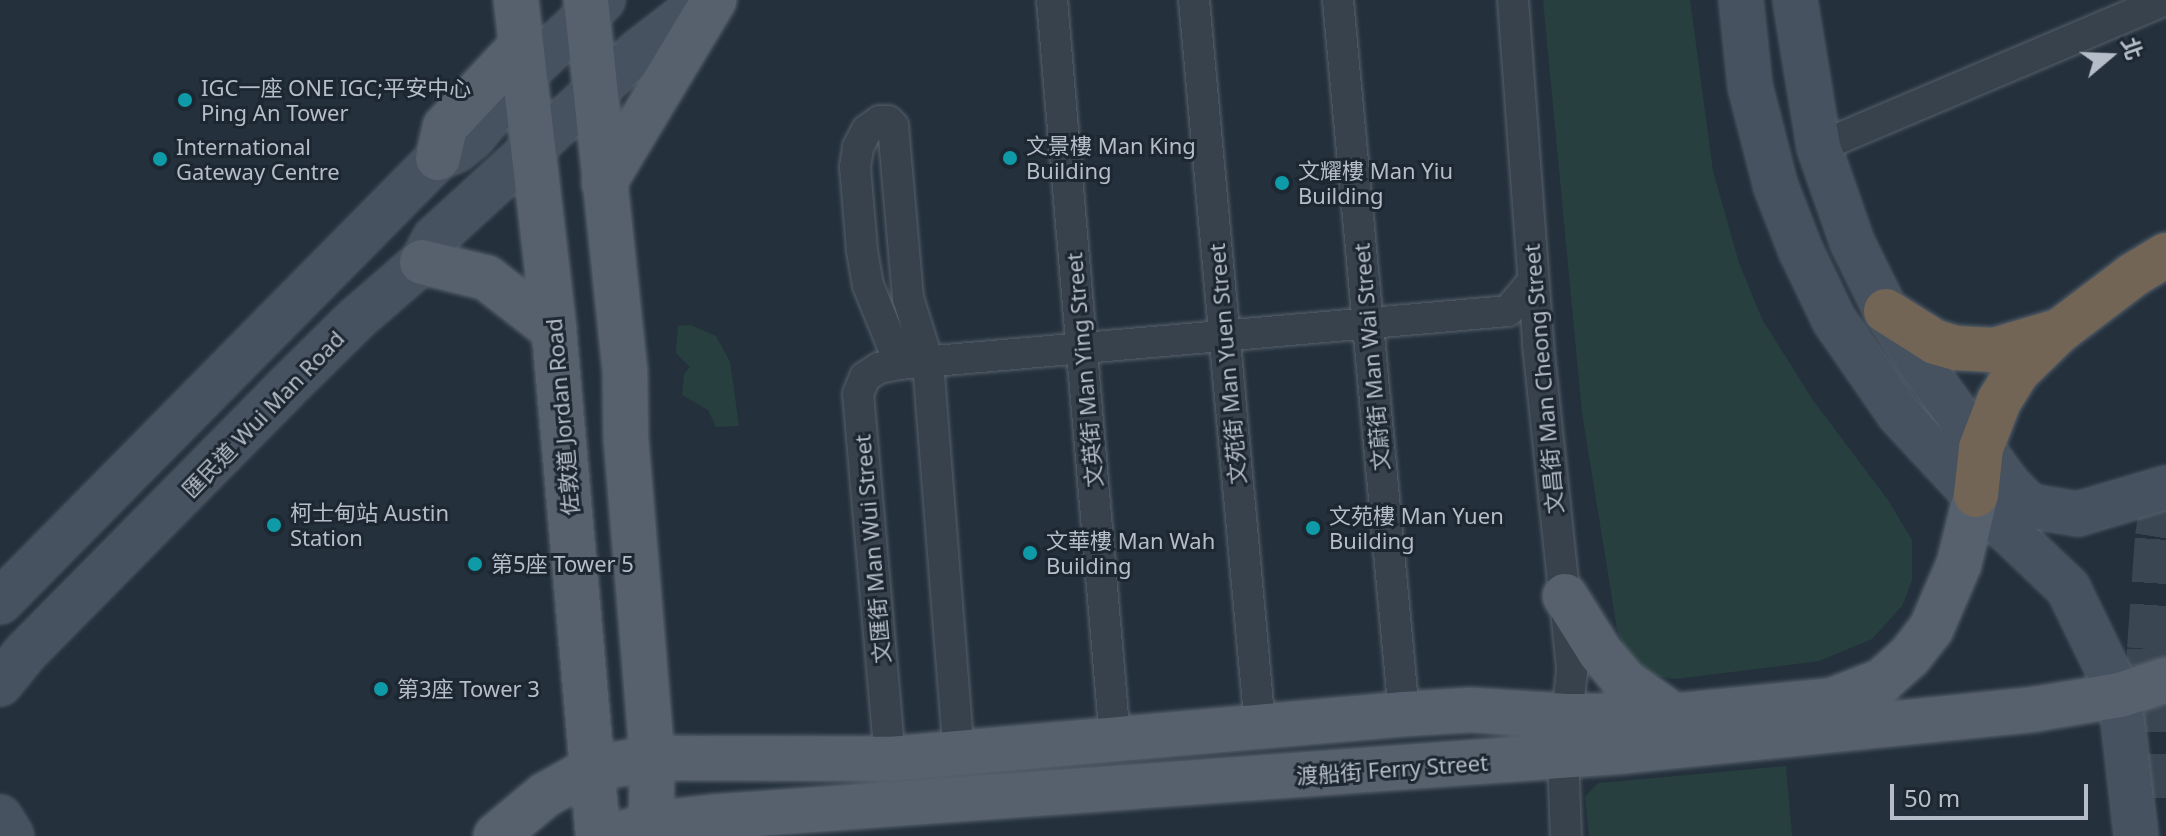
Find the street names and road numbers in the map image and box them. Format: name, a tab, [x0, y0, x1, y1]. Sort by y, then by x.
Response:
street label: 文苑街 Man Yuen Street	[1203, 242, 1251, 486]
street label: 文蔚街 Man Wai Street	[1348, 242, 1394, 472]
street label: 文昌街 Man Cheong Street	[1518, 243, 1568, 515]
street label: 文英街 Man Ying Street	[1061, 251, 1107, 489]
street label: 佐敦道 Jordan Road	[540, 317, 584, 517]
street label: 匯民道 Wui Man Road	[177, 325, 349, 503]
street label: 文匯街 Man Wui Street	[849, 433, 895, 665]
street label: 渡船街 Ferry Street	[1295, 749, 1489, 789]

